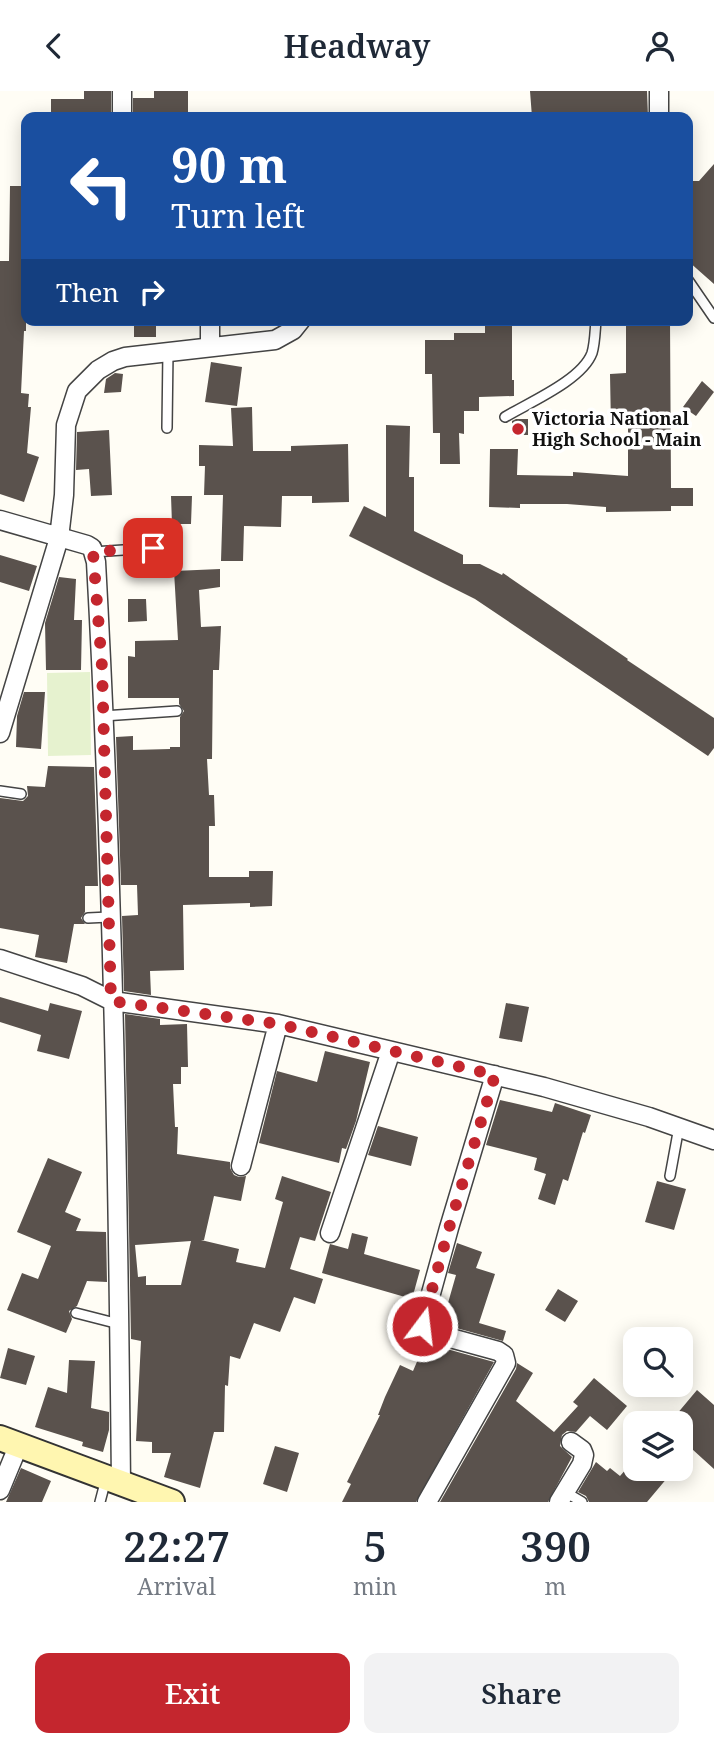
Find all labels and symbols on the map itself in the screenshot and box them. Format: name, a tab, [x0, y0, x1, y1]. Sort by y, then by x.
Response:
place label: Victoria National High School - Main	[532, 406, 701, 451]
marker: Victoria National High School - Main	[510, 421, 526, 437]
pin	[123, 518, 183, 578]
position arrow	[385, 1289, 459, 1363]

